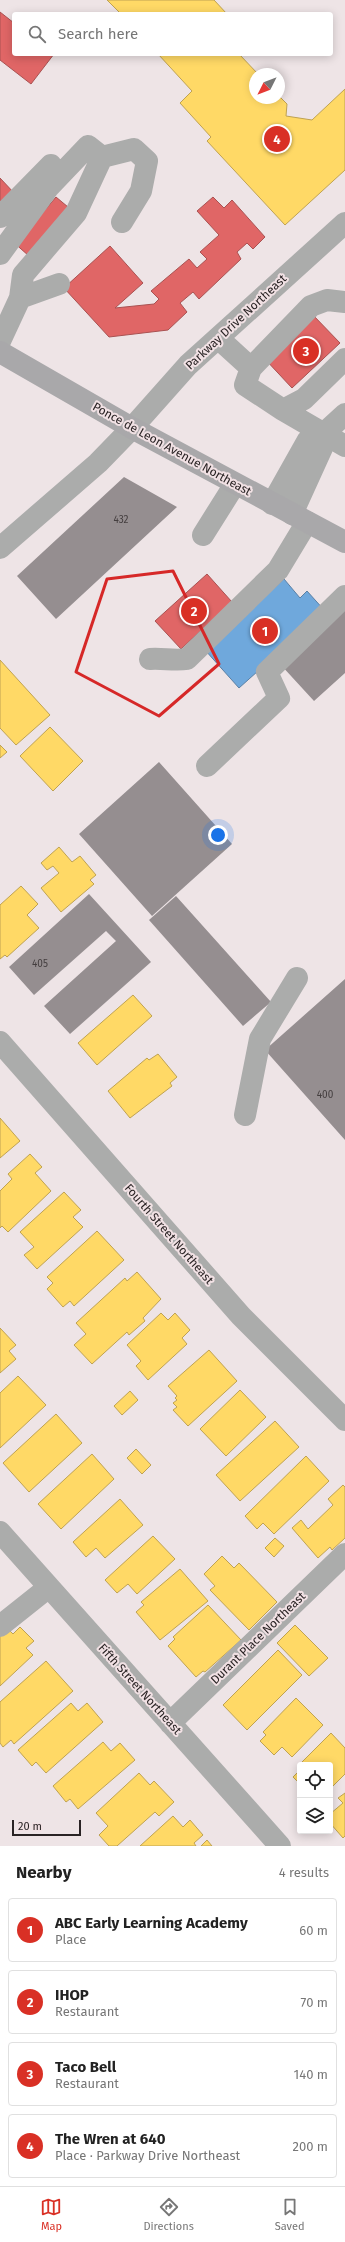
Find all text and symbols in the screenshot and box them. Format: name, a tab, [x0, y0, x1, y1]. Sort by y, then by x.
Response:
search box	[12, 12, 333, 56]
icon: search	[26, 23, 48, 45]
text: Search here	[58, 25, 138, 43]
north arrow	[249, 68, 285, 104]
pin: 4	[264, 124, 290, 154]
street label: Parkway Drive Northeast	[183, 271, 290, 372]
pin: 3	[293, 336, 319, 366]
street label: Ponce de Leon Avenue Northeast	[90, 399, 254, 499]
house number: 432	[114, 514, 129, 526]
pin: 2	[181, 596, 207, 626]
pin: 1	[252, 616, 278, 646]
your location	[208, 825, 228, 845]
house number: 405	[32, 958, 48, 970]
house number: 400	[317, 1089, 334, 1101]
street label: Fourth Street Northeast	[122, 1181, 217, 1288]
street label: Durant Place Northeast	[208, 1589, 309, 1687]
street label: Fifth Street Northeast	[96, 1641, 185, 1738]
map controls	[297, 1762, 333, 1834]
button: locate	[297, 1762, 333, 1798]
button: layers	[297, 1798, 333, 1834]
scale bar	[12, 1818, 81, 1837]
text: 20 m	[18, 1820, 42, 1833]
text: Nearby	[16, 1862, 71, 1883]
text: 4 results	[279, 1865, 329, 1880]
text: ABC Early Learning Academy	[55, 1914, 248, 1932]
text: 1	[27, 1923, 33, 1938]
text: 60 m	[299, 1923, 328, 1938]
text: Place	[55, 1932, 86, 1947]
text: IHOP	[55, 1986, 89, 2004]
text: 2	[27, 1995, 33, 2010]
text: 70 m	[301, 1995, 328, 2010]
text: Restaurant	[55, 2004, 119, 2019]
text: Taco Bell	[55, 2058, 116, 2076]
text: 3	[27, 2067, 33, 2082]
text: 140 m	[294, 2067, 328, 2082]
text: Restaurant	[55, 2076, 119, 2091]
text: The Wren at 640	[55, 2130, 166, 2148]
text: 4	[26, 2139, 34, 2154]
text: 200 m	[292, 2139, 328, 2154]
text: Place · Parkway Drive Northeast	[55, 2148, 240, 2163]
tab: Map	[40, 2196, 62, 2233]
tab: Directions	[143, 2196, 194, 2233]
tab: Saved	[275, 2196, 305, 2233]

